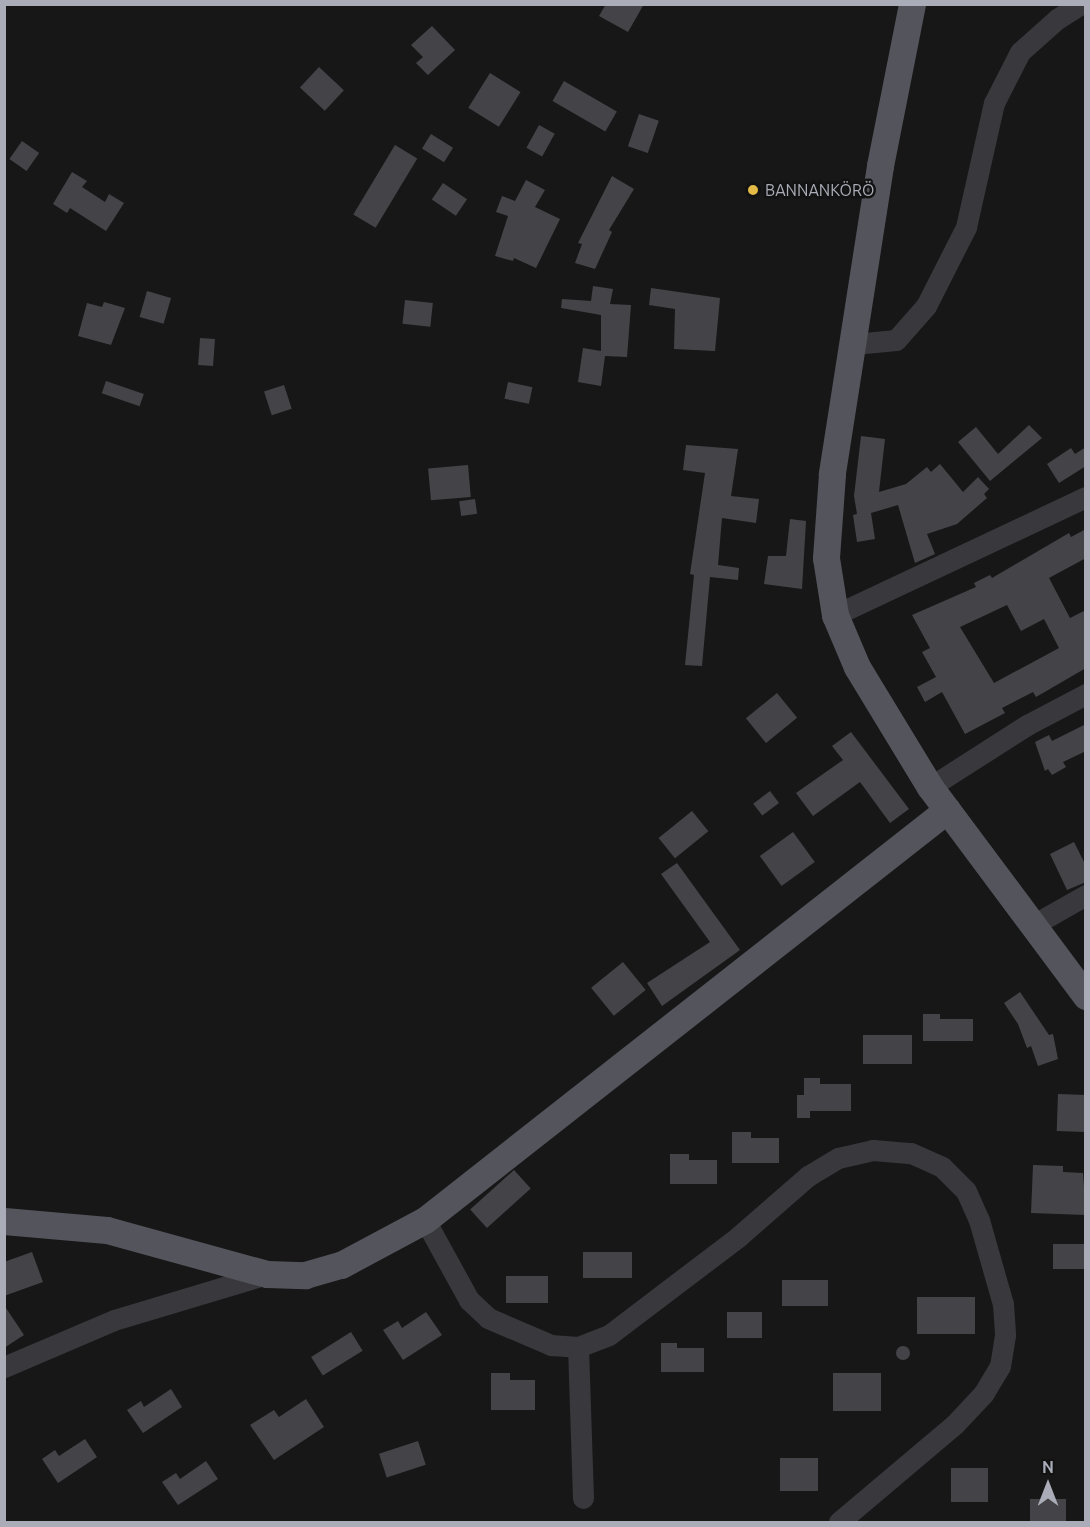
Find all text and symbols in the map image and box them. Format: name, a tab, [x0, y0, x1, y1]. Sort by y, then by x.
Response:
place label: BANNANKÖRÖ	[765, 180, 874, 200]
marker: BANNANKÖRÖ	[746, 183, 760, 197]
north arrow	[1018, 1455, 1078, 1515]
text: N	[1042, 1458, 1054, 1476]

